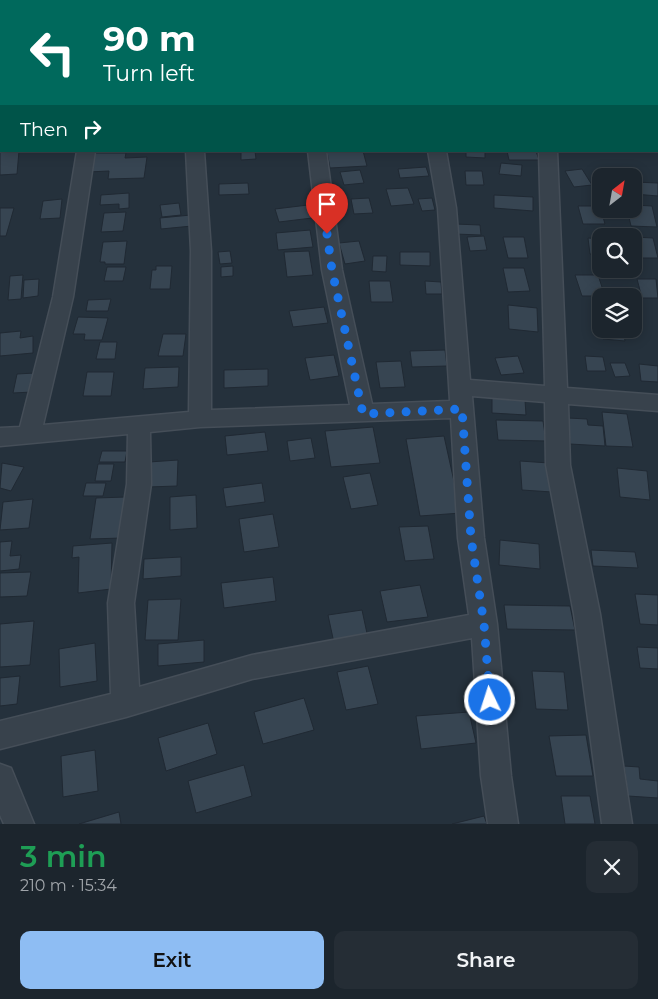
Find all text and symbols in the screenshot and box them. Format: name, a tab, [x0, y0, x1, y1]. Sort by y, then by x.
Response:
text: 90 m	[103, 17, 196, 60]
icon: left	[20, 20, 85, 85]
text: Turn left	[103, 60, 195, 87]
icon: right	[78, 115, 106, 143]
text: Then	[20, 118, 68, 141]
north arrow	[592, 168, 642, 218]
map controls	[592, 168, 642, 338]
pin	[306, 183, 348, 234]
icon: arrive	[313, 190, 341, 218]
button: search	[592, 228, 642, 278]
button: layers	[592, 288, 642, 338]
position arrow	[463, 673, 515, 725]
text: 3 min	[20, 838, 107, 875]
button: close	[586, 841, 638, 893]
text: 210 m · 15:34	[20, 876, 117, 895]
button: Exit	[20, 931, 324, 989]
button: Share	[334, 931, 638, 989]

